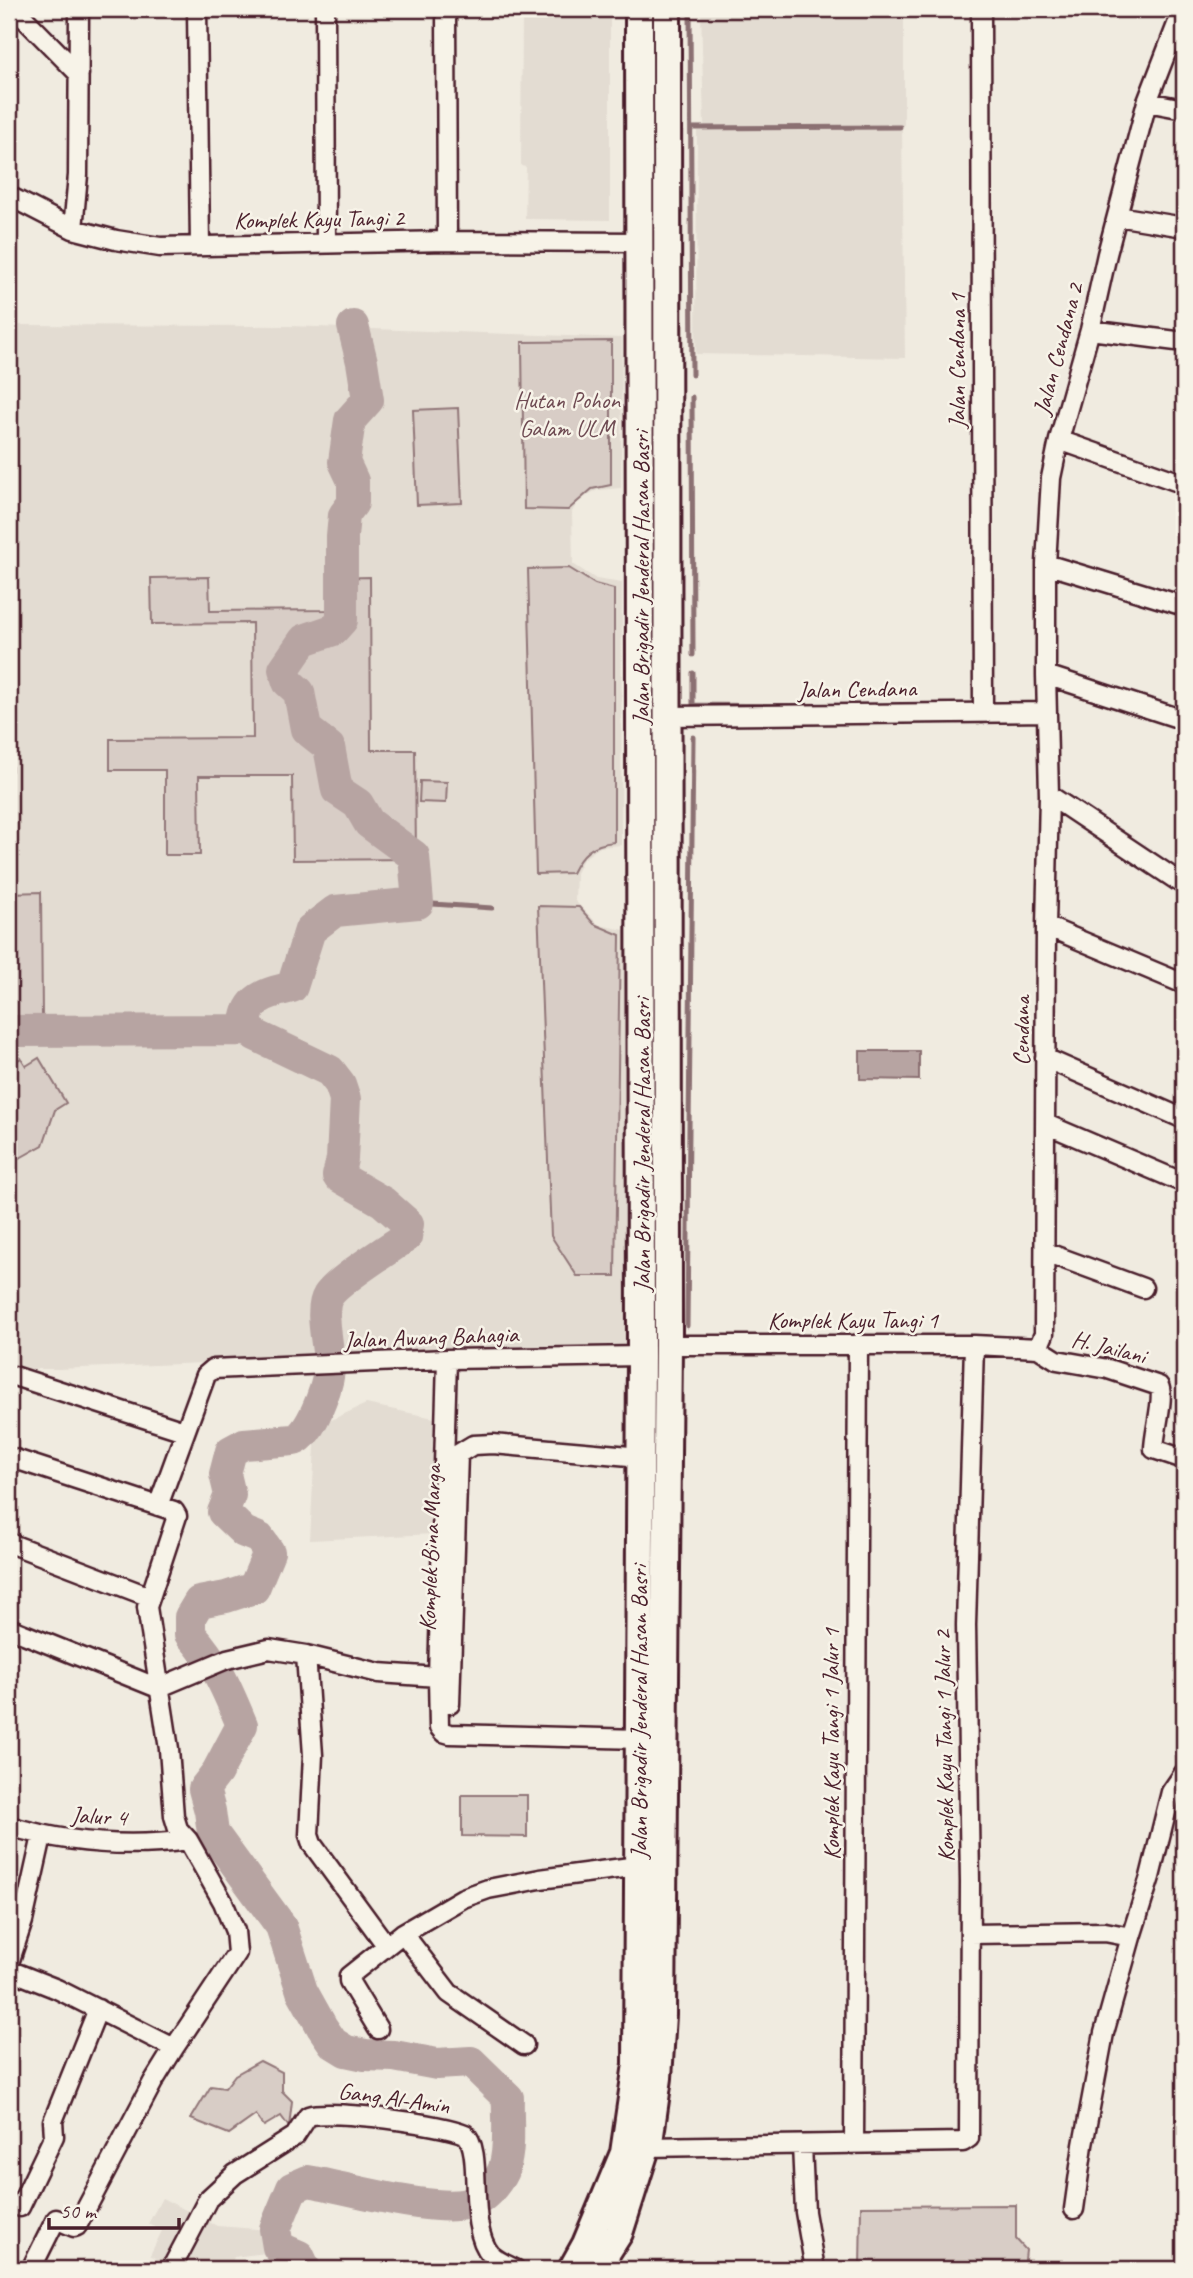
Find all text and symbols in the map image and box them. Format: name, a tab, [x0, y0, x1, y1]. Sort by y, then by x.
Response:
street label: Komplek Kayu Tangi 2	[234, 202, 407, 235]
street label: Jalan Cendana 2	[1026, 278, 1091, 419]
street label: Jalan Cendana 1	[942, 292, 972, 430]
park label: Hutan Pohon Galam ULM	[514, 385, 621, 443]
street label: Jalan Brigadir Jenderal Hasan Basri	[626, 428, 656, 726]
street label: Jalan Cendana	[797, 673, 918, 705]
street label: Cendana	[1006, 994, 1036, 1066]
street label: Jalan Brigadir Jenderal Hasan Basri	[627, 995, 657, 1293]
street label: Komplek Kayu Tangi 1	[768, 1305, 939, 1335]
street label: Jalan Awang Bahagia	[342, 1319, 520, 1355]
street label: H. Jailani	[1069, 1323, 1152, 1371]
street label: Komplek Bina Marga	[412, 1462, 448, 1632]
street label: Jalan Brigadir Jenderal Hasan Basri	[624, 1562, 654, 1860]
street label: Komplek Kayu Tangi 1 Jalur 1	[816, 1627, 846, 1860]
street label: Komplek Kayu Tangi 1 Jalur 2	[927, 1628, 961, 1862]
street label: Jalur 4	[69, 1800, 130, 1833]
street label: Gang Al-Amin	[336, 2075, 452, 2121]
scale bar	[49, 2187, 178, 2231]
text: 50 m	[60, 2198, 98, 2224]

